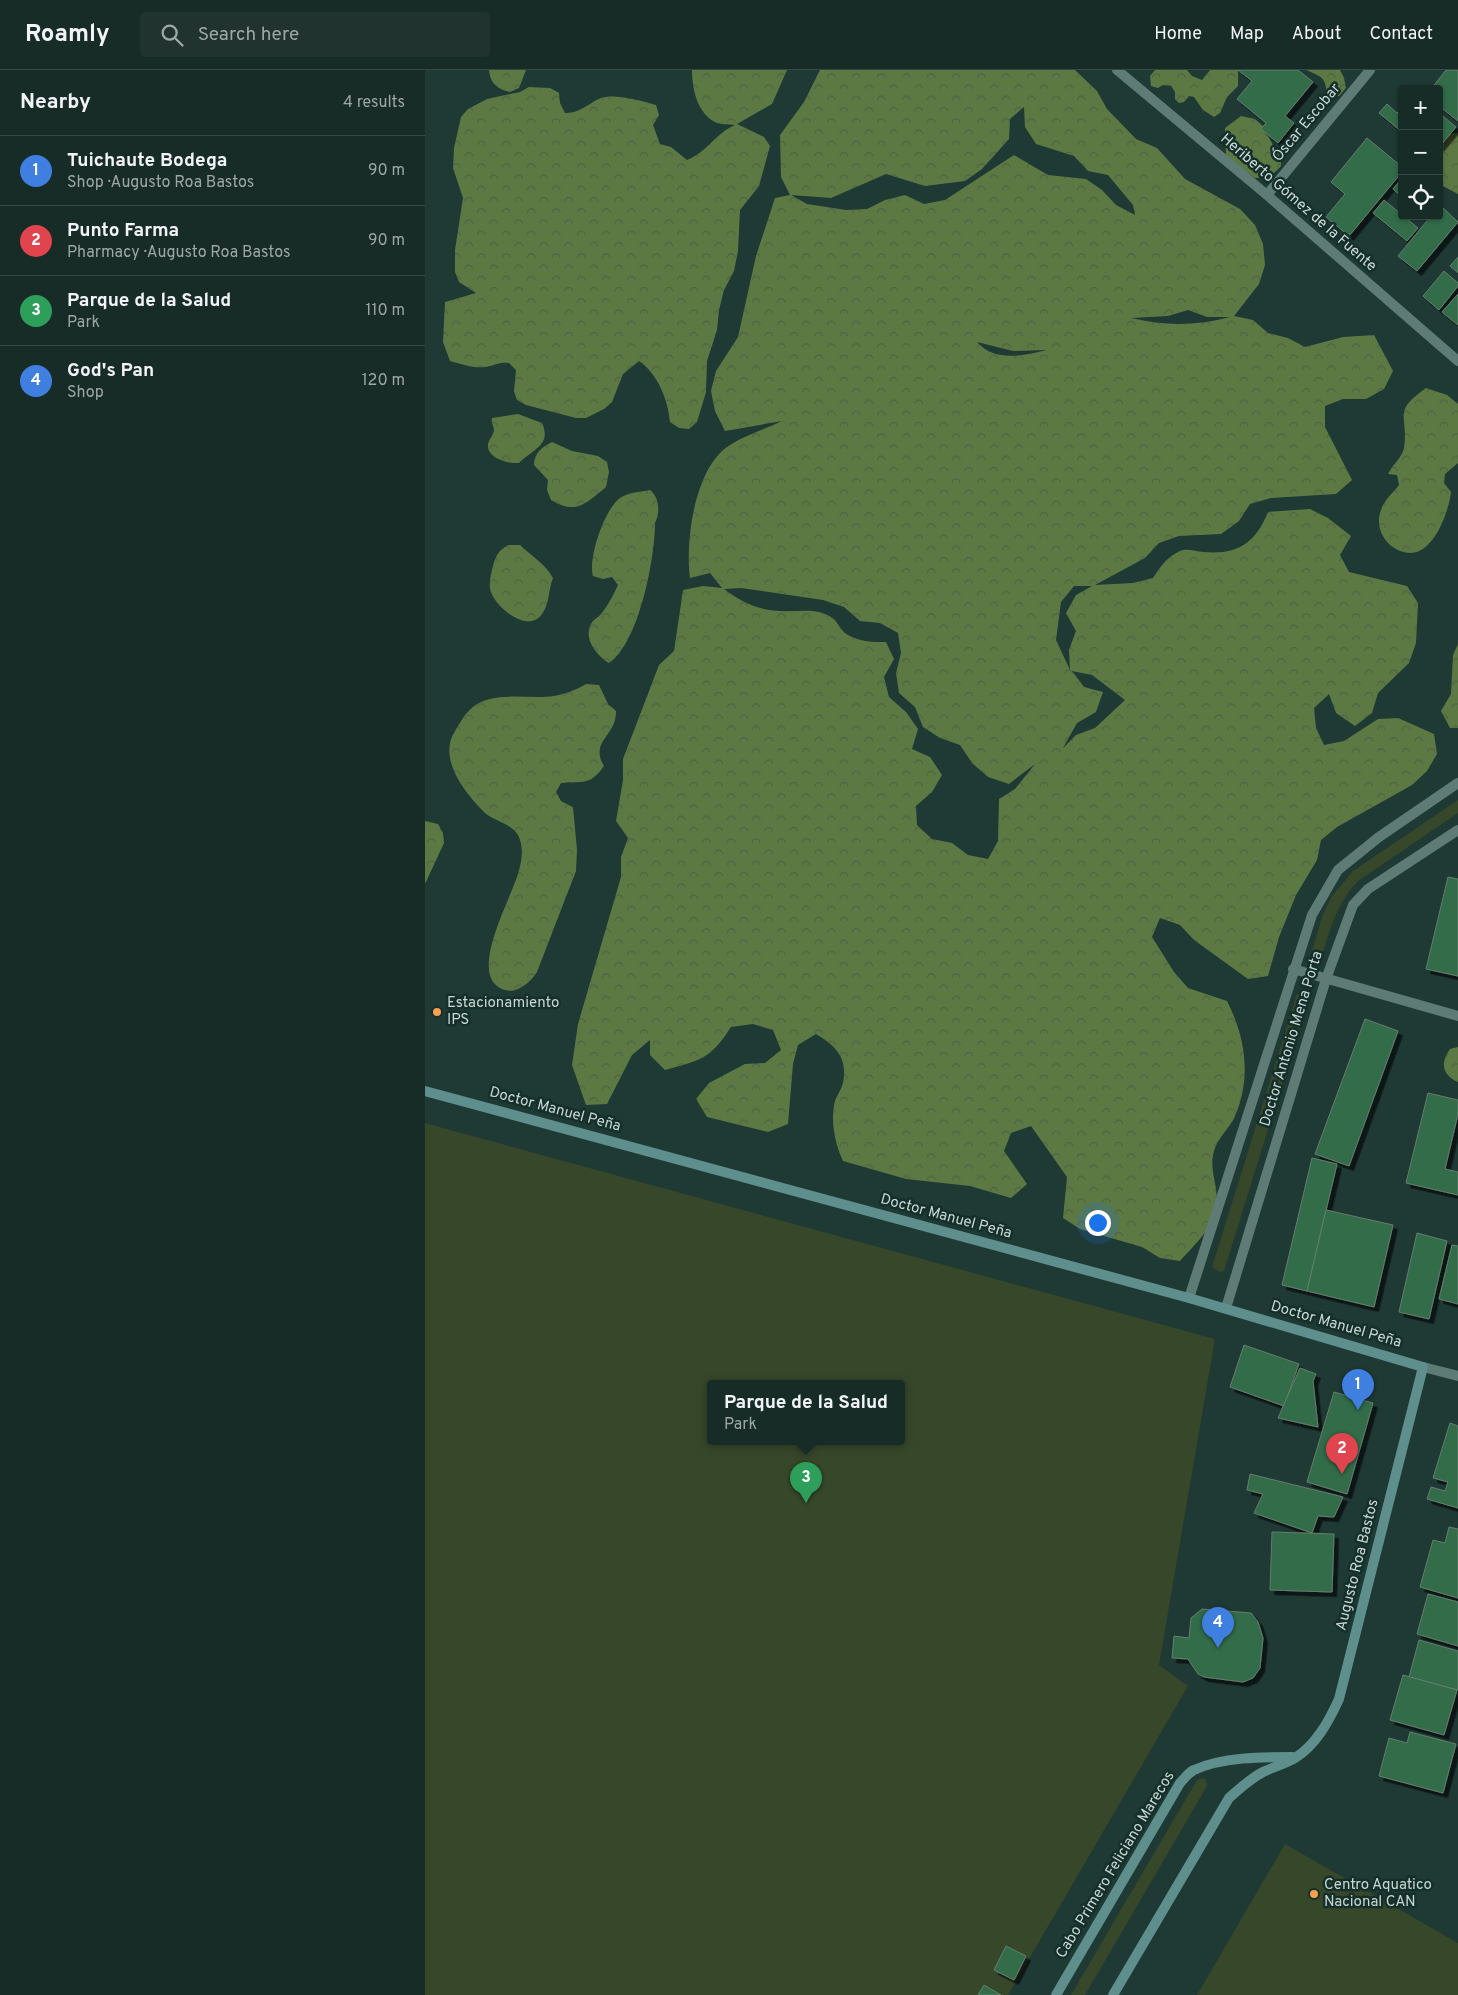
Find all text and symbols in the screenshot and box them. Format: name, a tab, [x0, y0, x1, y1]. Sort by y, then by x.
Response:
search box	[140, 12, 490, 57]
text: Roamly	[25, 20, 110, 50]
icon: search	[158, 21, 186, 49]
text: Search here	[198, 23, 299, 47]
text: Home	[1154, 23, 1202, 46]
text: Map	[1230, 23, 1264, 46]
text: About	[1292, 23, 1341, 46]
text: Contact	[1369, 23, 1433, 46]
street label: Óscar Escobar	[1267, 79, 1345, 166]
map controls	[1398, 85, 1443, 220]
button: +	[1398, 85, 1443, 130]
text: Nearby	[20, 89, 91, 116]
text: 4 results	[343, 93, 405, 113]
street label: Heriberto Gómez de la Fuente	[1216, 130, 1380, 276]
button: −	[1398, 130, 1443, 175]
text: Tuichaute Bodega	[67, 149, 227, 173]
text: 1	[33, 161, 39, 181]
text: 90 m	[368, 161, 405, 181]
text: Shop · Augusto Roa Bastos	[67, 173, 254, 193]
button: locate	[1398, 175, 1443, 220]
text: Punto Farma	[67, 219, 179, 243]
text: 2	[31, 231, 41, 251]
text: 90 m	[368, 231, 405, 251]
text: Pharmacy · Augusto Roa Bastos	[67, 243, 290, 263]
text: Parque de la Salud	[67, 289, 231, 313]
text: 3	[31, 301, 41, 321]
text: 110 m	[365, 301, 405, 321]
text: Park	[67, 313, 100, 333]
text: God's Pan	[67, 359, 154, 383]
text: 4	[31, 371, 41, 391]
text: 120 m	[362, 371, 405, 391]
text: Shop	[67, 383, 104, 403]
street label: Doctor Antonio Mena Porta	[1256, 949, 1328, 1129]
place label: Estacionamiento IPS	[447, 994, 559, 1030]
marker: Estacionamiento IPS	[431, 1006, 443, 1018]
street label: Doctor Manuel Peña	[487, 1083, 623, 1137]
street label: Doctor Manuel Peña	[878, 1190, 1014, 1244]
your location	[1085, 1210, 1111, 1236]
street label: Doctor Manuel Peña	[1268, 1297, 1404, 1353]
pin: 1	[1342, 1369, 1374, 1410]
popup	[707, 1380, 905, 1445]
text: Parque de la Salud	[724, 1391, 888, 1415]
text: Park	[724, 1415, 757, 1435]
pin: 2	[1326, 1433, 1358, 1474]
pin: 3	[790, 1462, 822, 1503]
street label: Augusto Roa Bastos	[1332, 1497, 1384, 1633]
pin: 4	[1202, 1607, 1234, 1648]
street label: Cabo Primero Feliciano Marecos	[1052, 1768, 1180, 1962]
place label: Centro Aquatico Nacional CAN	[1324, 1876, 1432, 1912]
marker: Centro Aquatico Nacional CAN	[1308, 1888, 1320, 1900]

